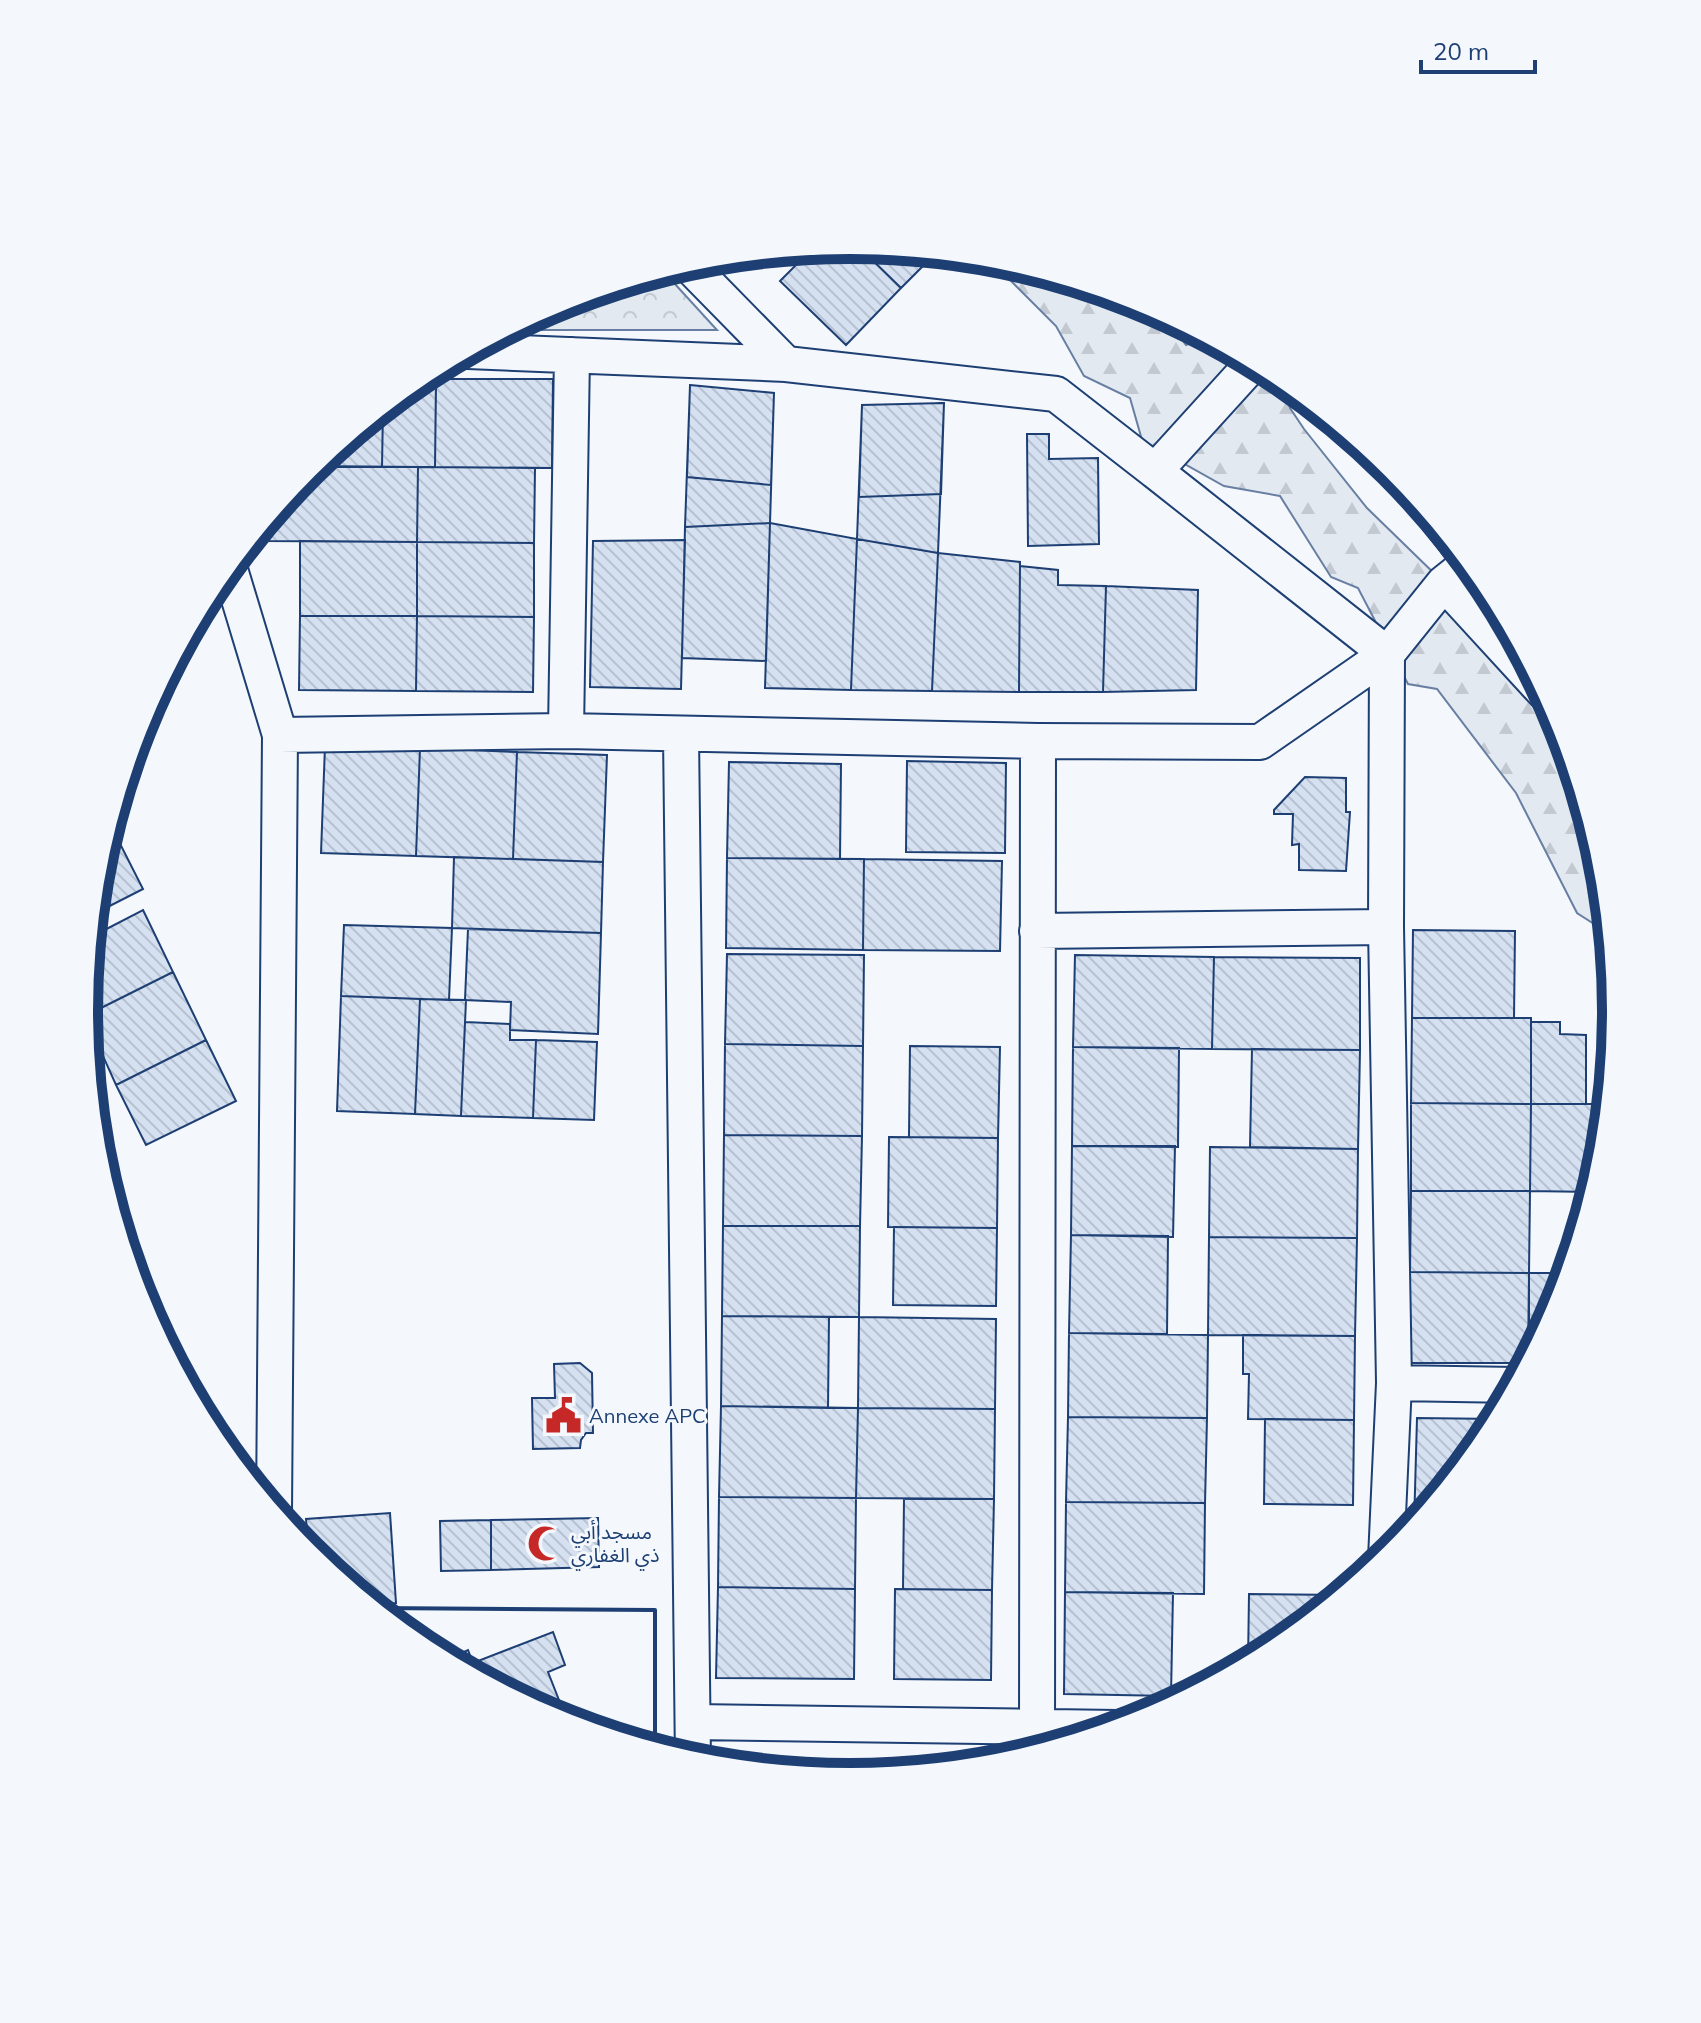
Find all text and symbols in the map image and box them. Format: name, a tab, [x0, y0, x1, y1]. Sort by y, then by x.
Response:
scale bar	[1421, 24, 1535, 74]
text: 20 m	[1433, 36, 1489, 66]
public building icon: Annexe APC	[544, 1397, 582, 1435]
place label: Annexe APC	[589, 1403, 706, 1428]
place label: مسجد أبي ذي الغفاري	[571, 1519, 660, 1571]
mosque icon: مسجد أبي ذي الغفاري	[526, 1524, 564, 1562]

